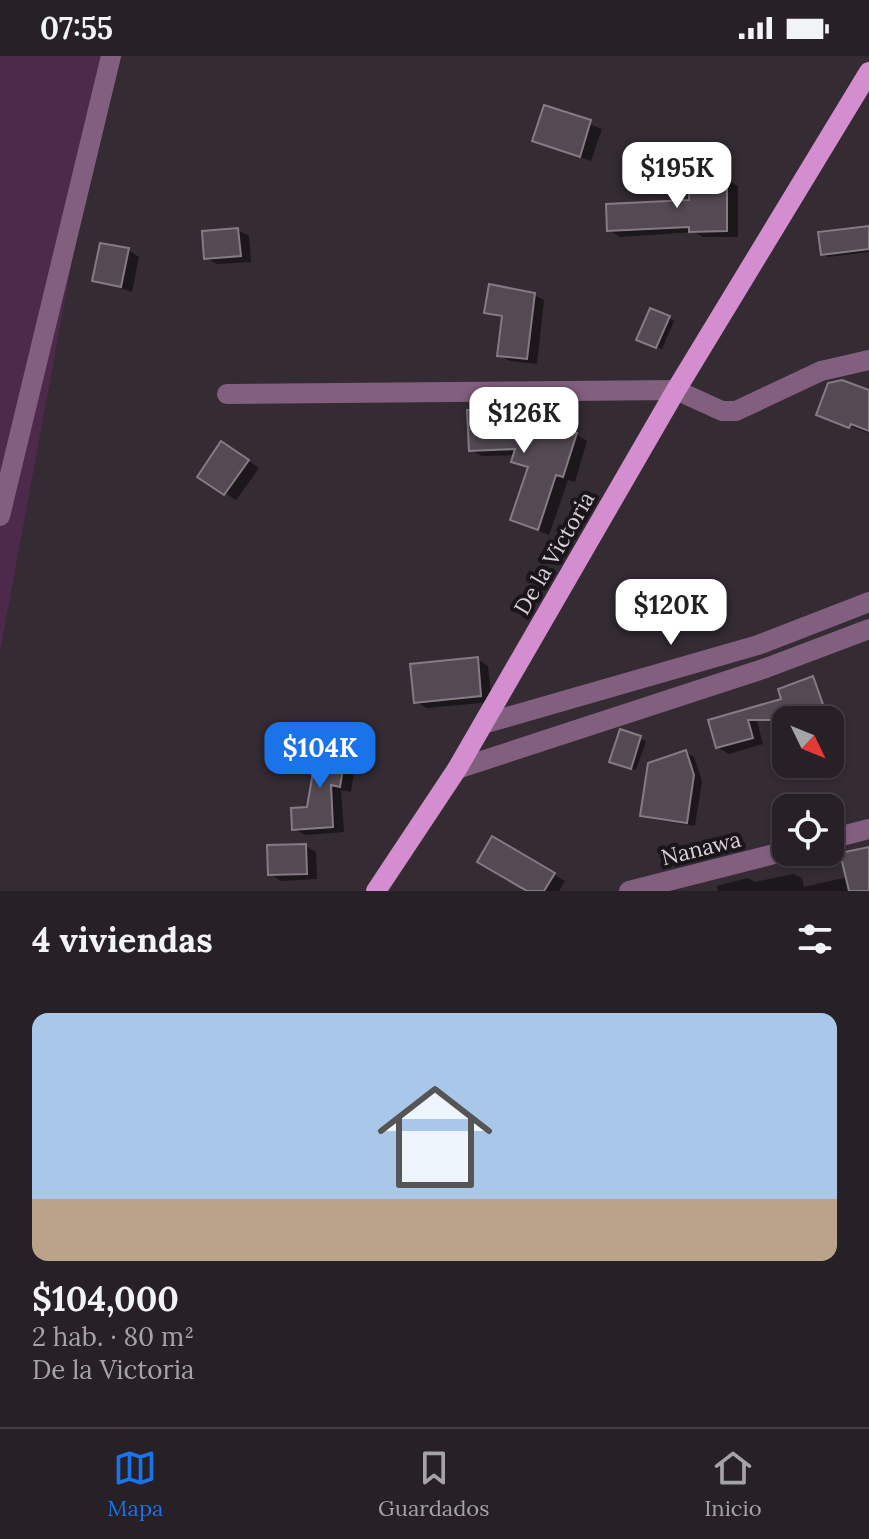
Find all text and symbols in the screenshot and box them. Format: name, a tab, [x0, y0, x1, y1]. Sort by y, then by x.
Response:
text: 07:55	[40, 9, 113, 47]
pin: $195K	[621, 142, 733, 210]
text: $195K	[640, 151, 714, 184]
pin: $126K	[468, 387, 580, 455]
text: $126K	[487, 396, 561, 429]
street label: De la Victoria	[508, 486, 600, 620]
pin: $120K	[615, 579, 727, 647]
text: $120K	[634, 588, 708, 621]
north arrow	[772, 706, 844, 778]
map controls	[772, 706, 844, 866]
pin: $104K	[264, 722, 376, 790]
text: $104K	[282, 731, 358, 764]
button: locate	[772, 794, 844, 866]
street label: Nanawa	[658, 825, 744, 871]
icon: filters	[793, 917, 837, 961]
text: 4 viviendas	[32, 918, 213, 961]
icon: home	[363, 1065, 507, 1209]
text: $104,000	[32, 1277, 179, 1320]
text: 2 hab. · 80 m²	[32, 1320, 194, 1353]
text: De la Victoria	[32, 1353, 194, 1386]
tab: Mapa	[107, 1446, 163, 1522]
tab: Guardados	[378, 1446, 489, 1522]
tab: Inicio	[704, 1446, 762, 1522]

